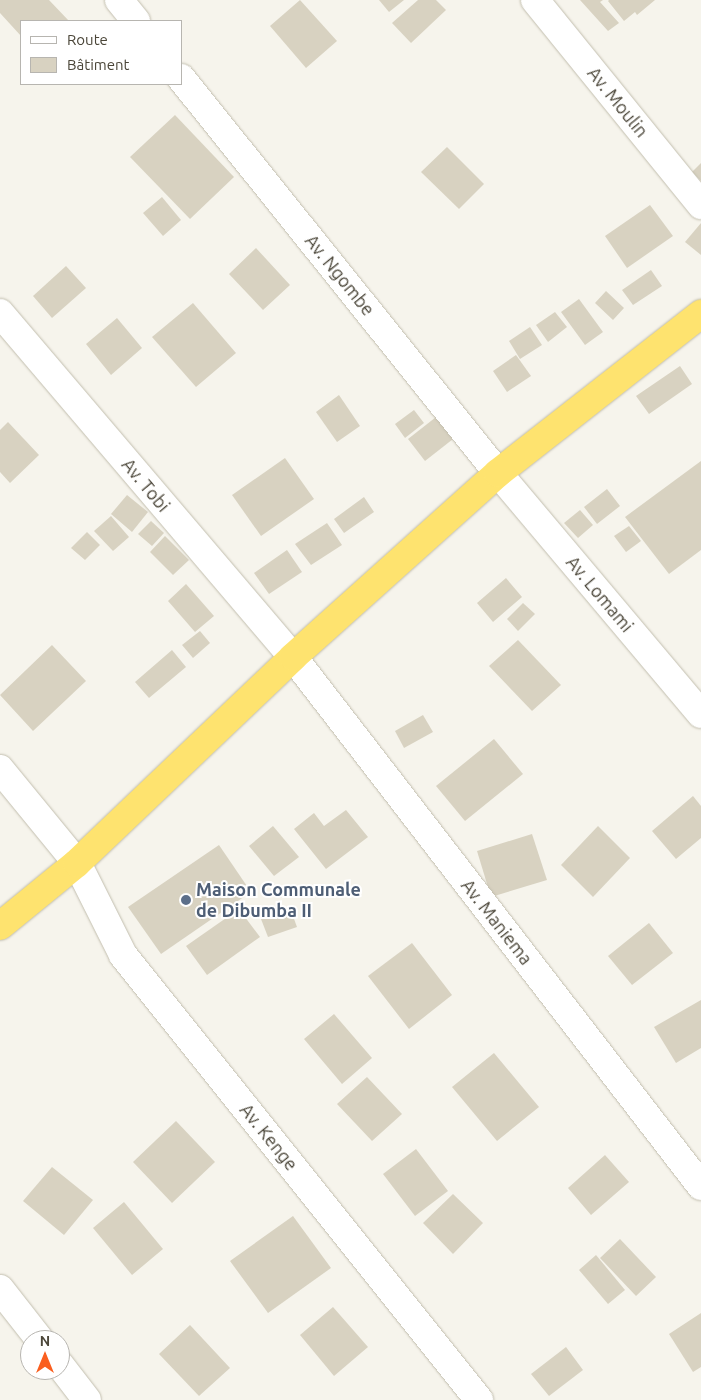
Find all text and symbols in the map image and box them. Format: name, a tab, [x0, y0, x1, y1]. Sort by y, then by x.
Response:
legend	[20, 20, 182, 85]
text: Route	[67, 31, 108, 48]
text: Bâtiment	[67, 56, 129, 73]
street label: Av. Moulin	[583, 63, 653, 141]
street label: Av. Ngombe	[301, 230, 379, 320]
street label: Av. Tobi	[118, 454, 174, 516]
street label: Av. Lomami	[562, 552, 638, 636]
street label: Av. Maniema	[457, 875, 537, 969]
place label: Maison Communale de Dibumba II	[196, 879, 361, 922]
marker: Maison Communale de Dibumba II	[180, 894, 192, 906]
street label: Av. Kenge	[236, 1099, 302, 1175]
north arrow	[20, 1330, 70, 1380]
text: N	[40, 1333, 50, 1349]

